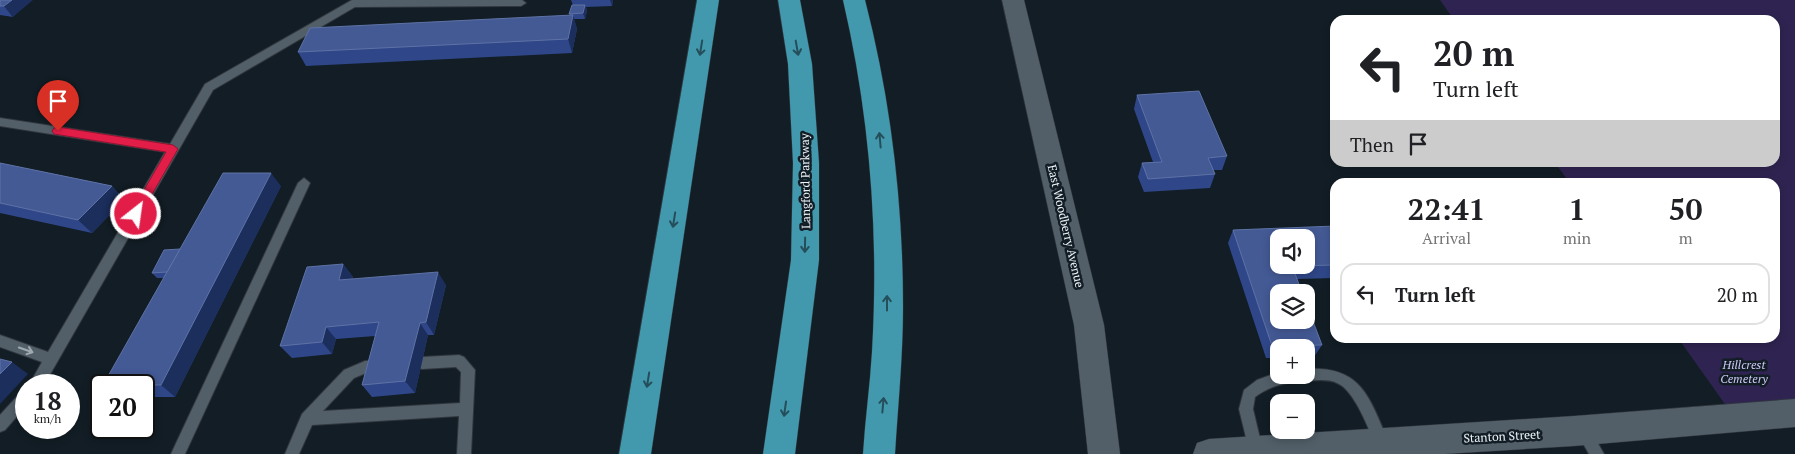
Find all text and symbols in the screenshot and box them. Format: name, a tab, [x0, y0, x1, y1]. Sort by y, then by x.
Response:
text: 20 m	[1433, 30, 1514, 76]
icon: left	[1350, 35, 1415, 100]
one-way arrow	[696, 40, 706, 56]
one-way arrow	[793, 40, 803, 56]
text: Turn left	[1433, 74, 1519, 103]
pin	[37, 80, 79, 131]
icon: arrive	[44, 87, 72, 115]
icon: arrive	[1404, 130, 1432, 158]
street label: Langford Parkway	[797, 132, 813, 229]
text: Then	[1350, 132, 1394, 157]
one-way arrow	[875, 133, 885, 149]
street label: East Woodberry Avenue	[1045, 163, 1087, 289]
position arrow	[109, 187, 161, 239]
text: 22:41	[1407, 189, 1486, 229]
text: 1	[1569, 189, 1586, 229]
text: 50	[1669, 189, 1703, 229]
one-way arrow	[668, 211, 678, 227]
text: Arrival	[1422, 227, 1471, 249]
text: min	[1563, 227, 1591, 249]
text: m	[1679, 227, 1692, 249]
map controls	[1270, 229, 1315, 439]
button: sound	[1270, 229, 1315, 274]
one-way arrow	[800, 236, 810, 253]
icon: left	[1352, 280, 1380, 308]
text: Turn left	[1395, 282, 1476, 307]
text: 20 m	[1717, 282, 1758, 307]
button: layers	[1270, 284, 1315, 329]
one-way arrow	[882, 295, 892, 311]
button: +	[1270, 339, 1315, 384]
one-way arrow	[17, 346, 33, 355]
park label: Hillcrest Cemetery	[1720, 357, 1768, 386]
one-way arrow	[642, 372, 652, 388]
speed limit sign: 20	[90, 374, 155, 439]
text: 18	[33, 384, 62, 417]
button: −	[1270, 394, 1315, 439]
one-way arrow	[878, 398, 887, 414]
one-way arrow	[780, 400, 790, 416]
text: km/h	[34, 411, 61, 426]
street label: Stanton Street	[1463, 426, 1541, 446]

